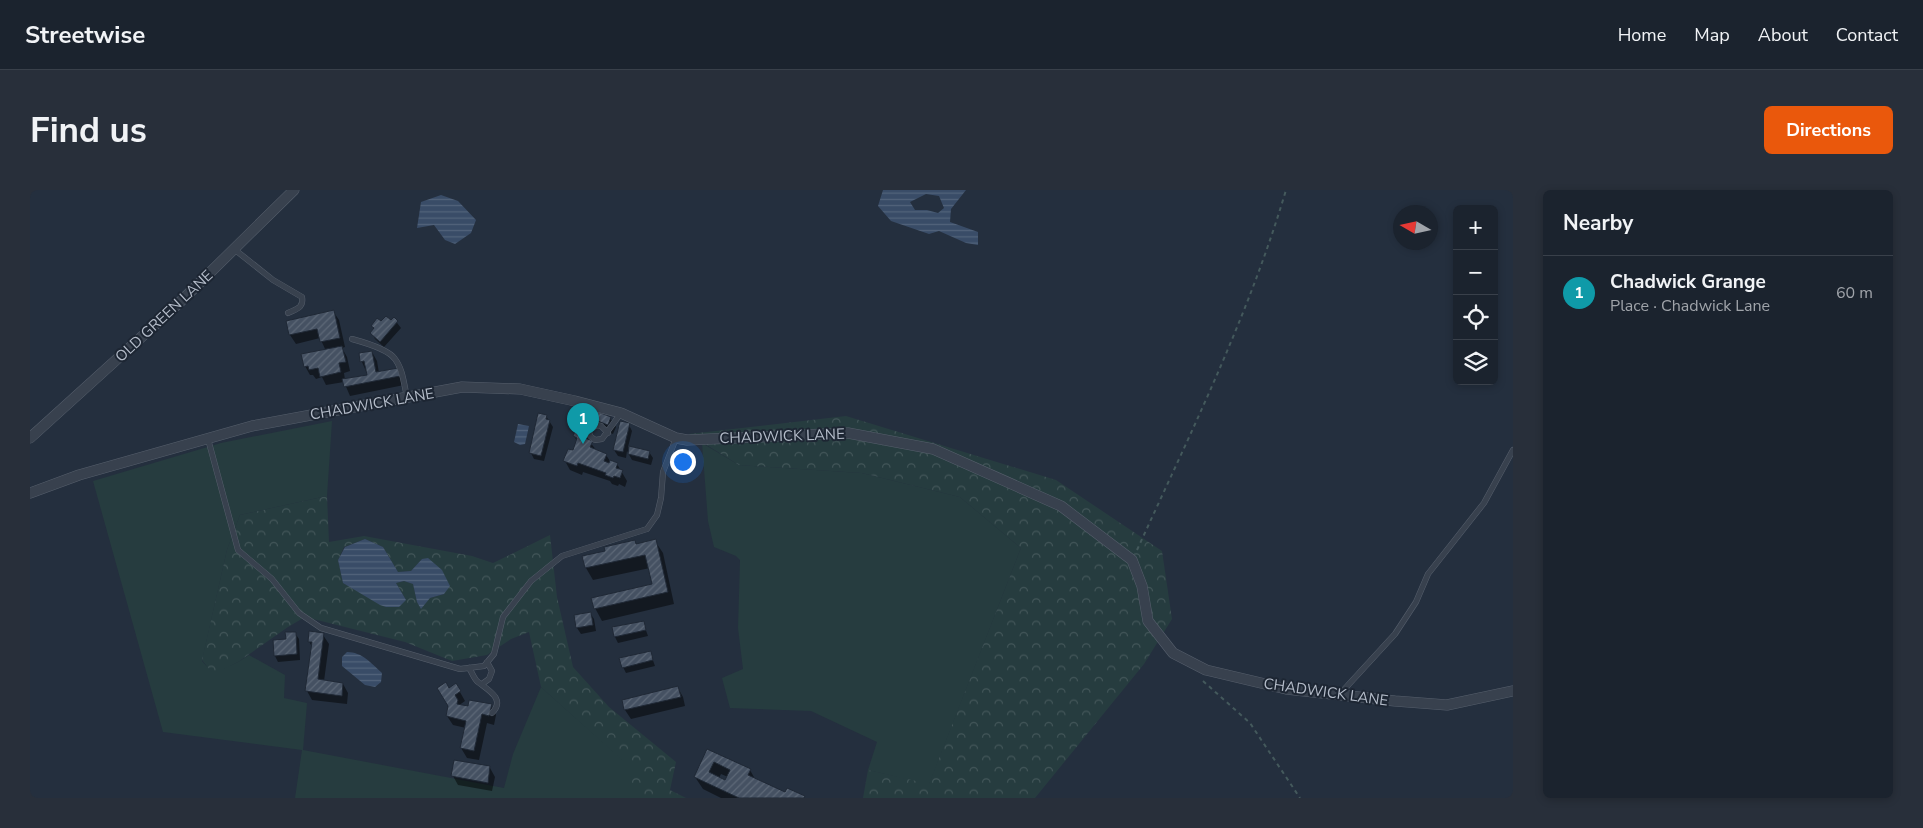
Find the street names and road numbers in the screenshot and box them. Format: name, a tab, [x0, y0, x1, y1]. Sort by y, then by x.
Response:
street label: OLD GREEN LANE	[111, 266, 217, 366]
street label: CHADWICK LANE	[308, 383, 436, 425]
street label: CHADWICK LANE	[719, 424, 845, 448]
street label: CHADWICK LANE	[1262, 673, 1390, 711]

